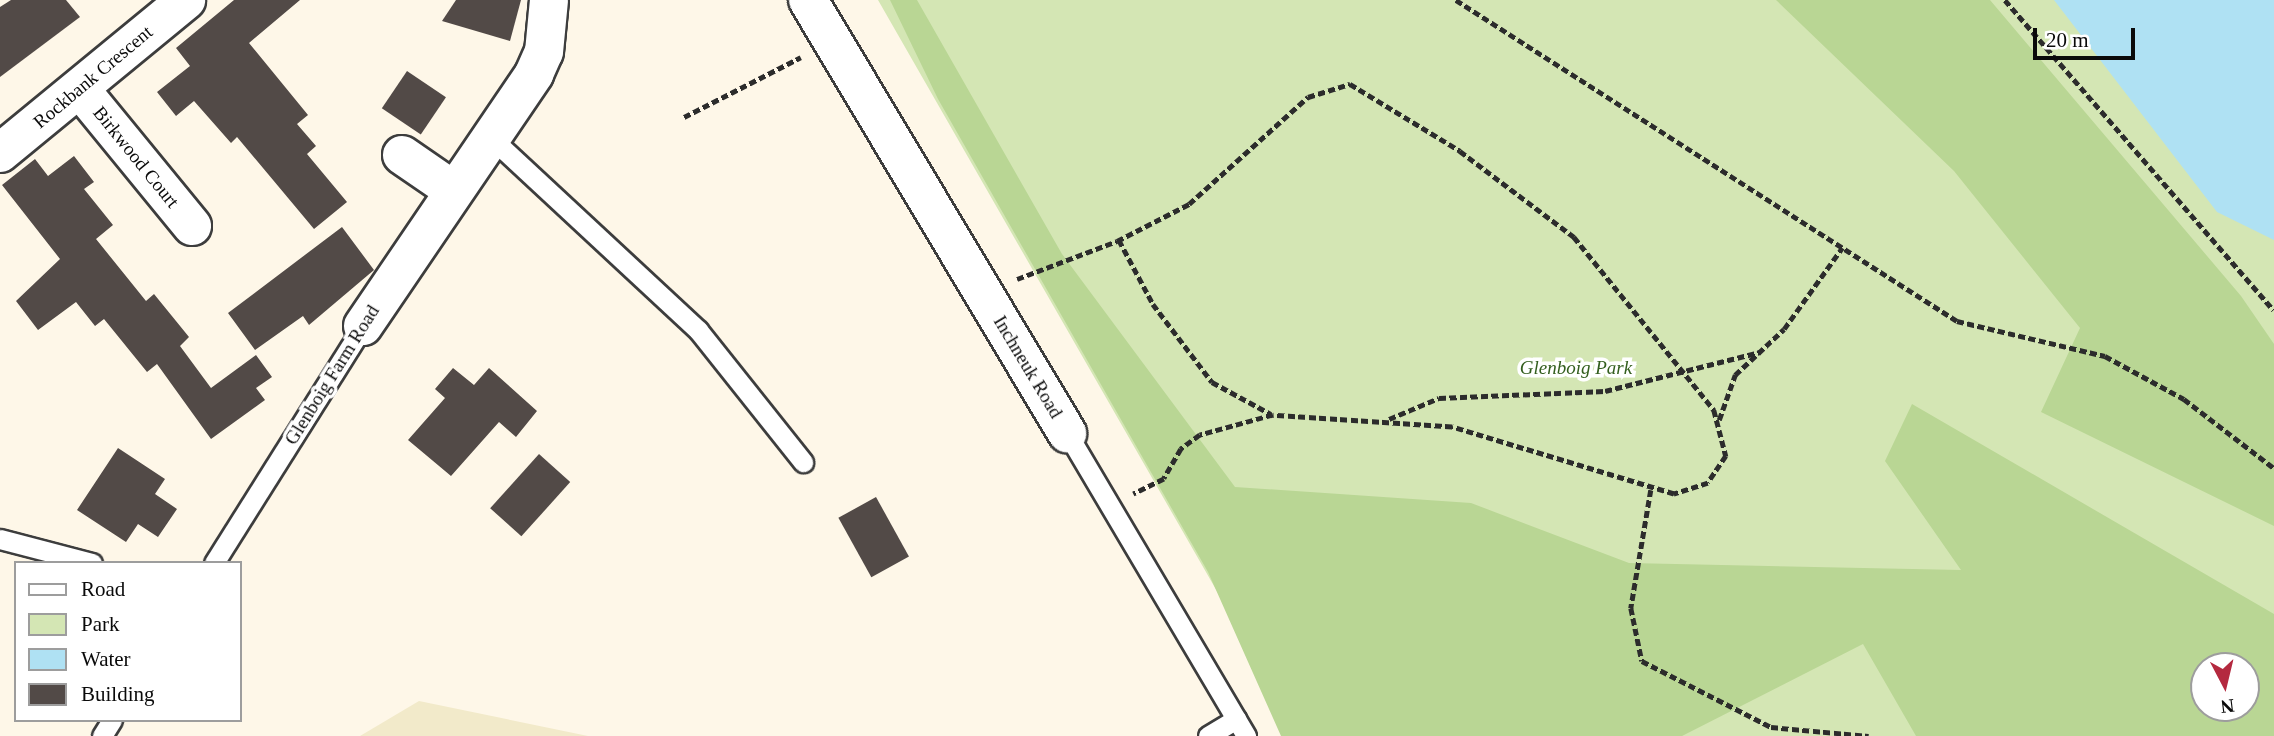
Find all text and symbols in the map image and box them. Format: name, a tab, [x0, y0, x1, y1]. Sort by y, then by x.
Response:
scale bar	[2036, 14, 2138, 58]
street label: Rockbank Crescent	[29, 21, 157, 133]
text: 20 m	[2046, 28, 2089, 52]
street label: Birkwood Court	[88, 102, 184, 212]
street label: Glenboig Farm Road	[280, 301, 384, 449]
street label: Inchneuk Road	[988, 312, 1068, 422]
park label: Glenboig Park	[1520, 357, 1632, 379]
legend	[14, 561, 242, 722]
text: Road	[81, 577, 125, 601]
text: Park	[81, 612, 120, 636]
text: Water	[81, 647, 131, 671]
north arrow	[2190, 652, 2260, 722]
text: Building	[81, 682, 155, 706]
text: N	[2219, 695, 2235, 718]

